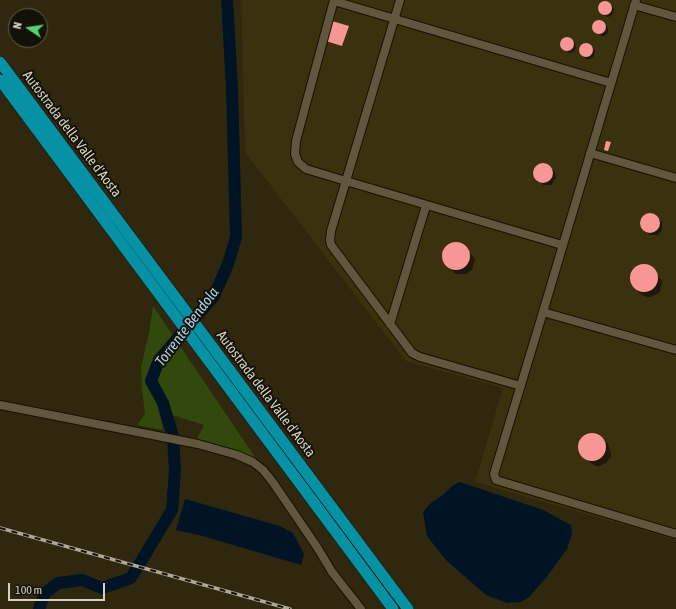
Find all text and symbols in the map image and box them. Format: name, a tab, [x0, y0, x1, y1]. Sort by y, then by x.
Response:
north arrow	[8, 8, 48, 48]
text: N	[11, 21, 24, 30]
street label: Autostrada della Valle d'Aosta	[19, 68, 125, 200]
water label: Torrente Bendola	[151, 284, 223, 370]
street label: Autostrada della Valle d'Aosta	[213, 328, 319, 460]
scale bar	[10, 575, 107, 601]
text: 100 m	[15, 583, 42, 597]

